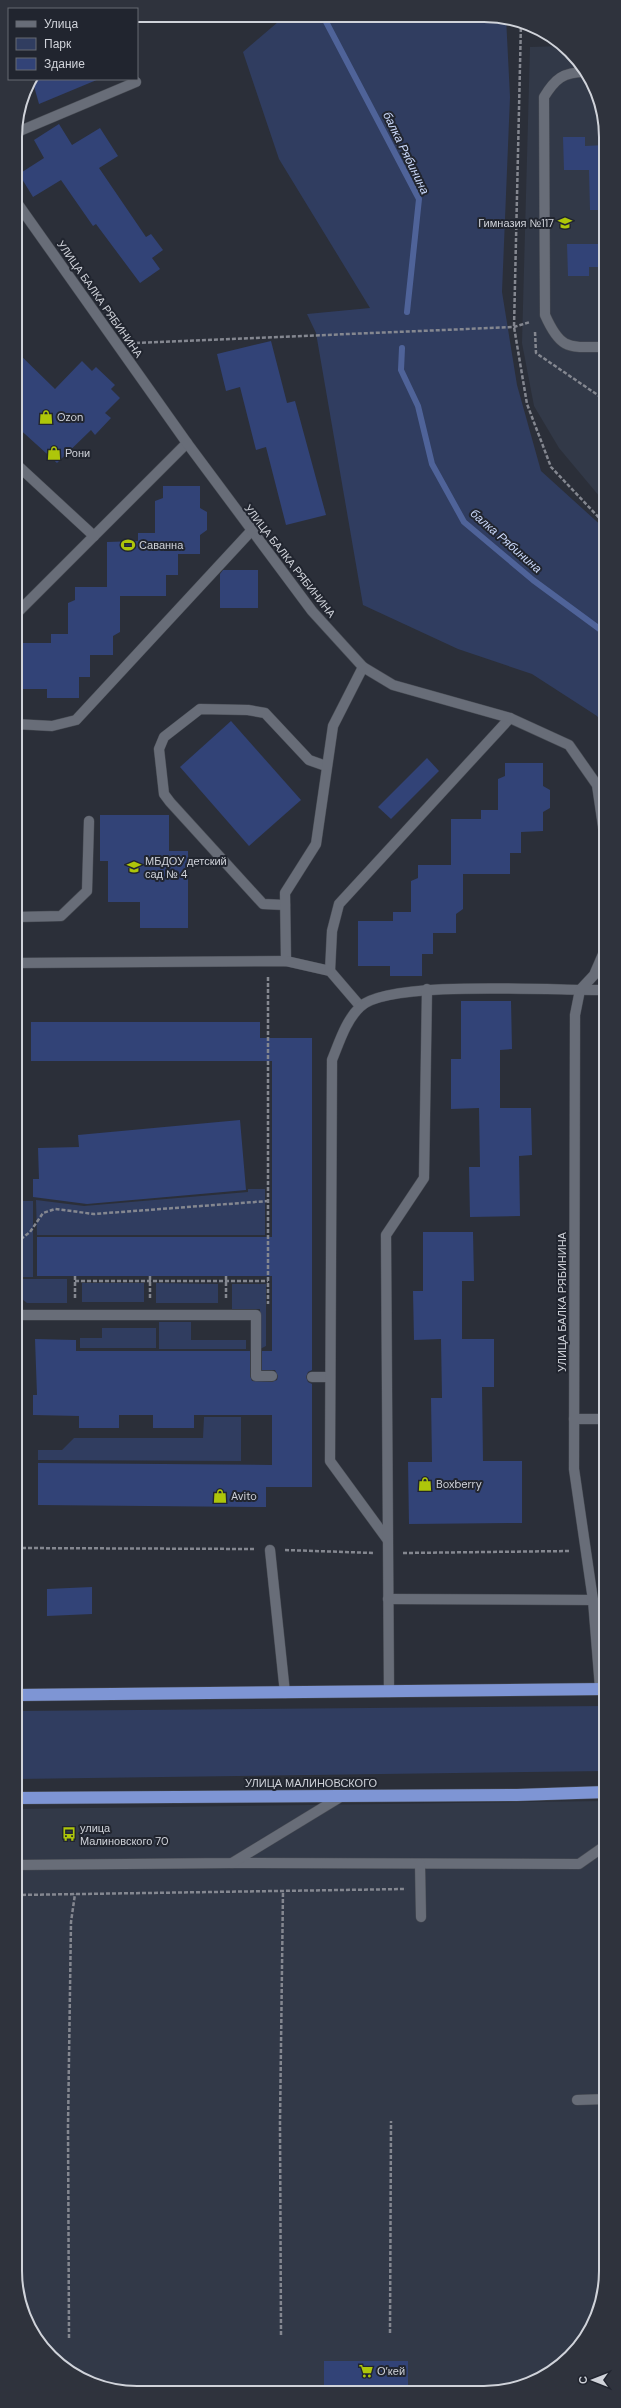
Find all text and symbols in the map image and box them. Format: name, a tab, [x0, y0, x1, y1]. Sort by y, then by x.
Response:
legend	[8, 8, 138, 80]
text: Улица	[44, 16, 78, 32]
text: Парк	[44, 36, 72, 52]
text: Здание	[44, 56, 85, 72]
water label: балка Рябинина	[379, 109, 433, 197]
school or university icon: Гимназия №117	[557, 215, 573, 231]
place label: Гимназия №117	[478, 216, 554, 230]
street label: УЛИЦА БАЛКА РЯБИНИНА	[54, 238, 146, 361]
shop icon: Ozon	[38, 409, 54, 425]
place label: Ozon	[57, 410, 83, 424]
shop icon: Рони	[46, 445, 62, 461]
place label: Рони	[65, 446, 90, 460]
street label: УЛИЦА БАЛКА РЯБИНИНА	[241, 502, 339, 621]
water label: балка Рябинина	[467, 505, 545, 577]
sports icon: Саванна	[120, 537, 136, 553]
place label: Саванна	[139, 538, 184, 552]
place label: МБДОУ детский сад № 4	[145, 854, 227, 881]
school or university icon: МБДОУ детский сад № 4	[126, 859, 142, 875]
street label: УЛИЦА БАЛКА РЯБИНИНА	[555, 1231, 569, 1372]
shop icon: Boxberry	[417, 1476, 433, 1492]
place label: Boxberry	[436, 1477, 482, 1491]
shop icon: Avito	[212, 1488, 228, 1504]
place label: Avito	[231, 1489, 257, 1503]
street label: УЛИЦА МАЛИНОВСКОГО	[245, 1776, 378, 1790]
place label: улица Малиновского 70	[80, 1821, 169, 1848]
bus stop icon: улица Малиновского 70	[61, 1826, 77, 1842]
north arrow	[573, 2360, 613, 2400]
supermarket icon: О’кей	[358, 2363, 374, 2379]
place label: О’кей	[377, 2364, 405, 2378]
text: С	[576, 2376, 590, 2384]

